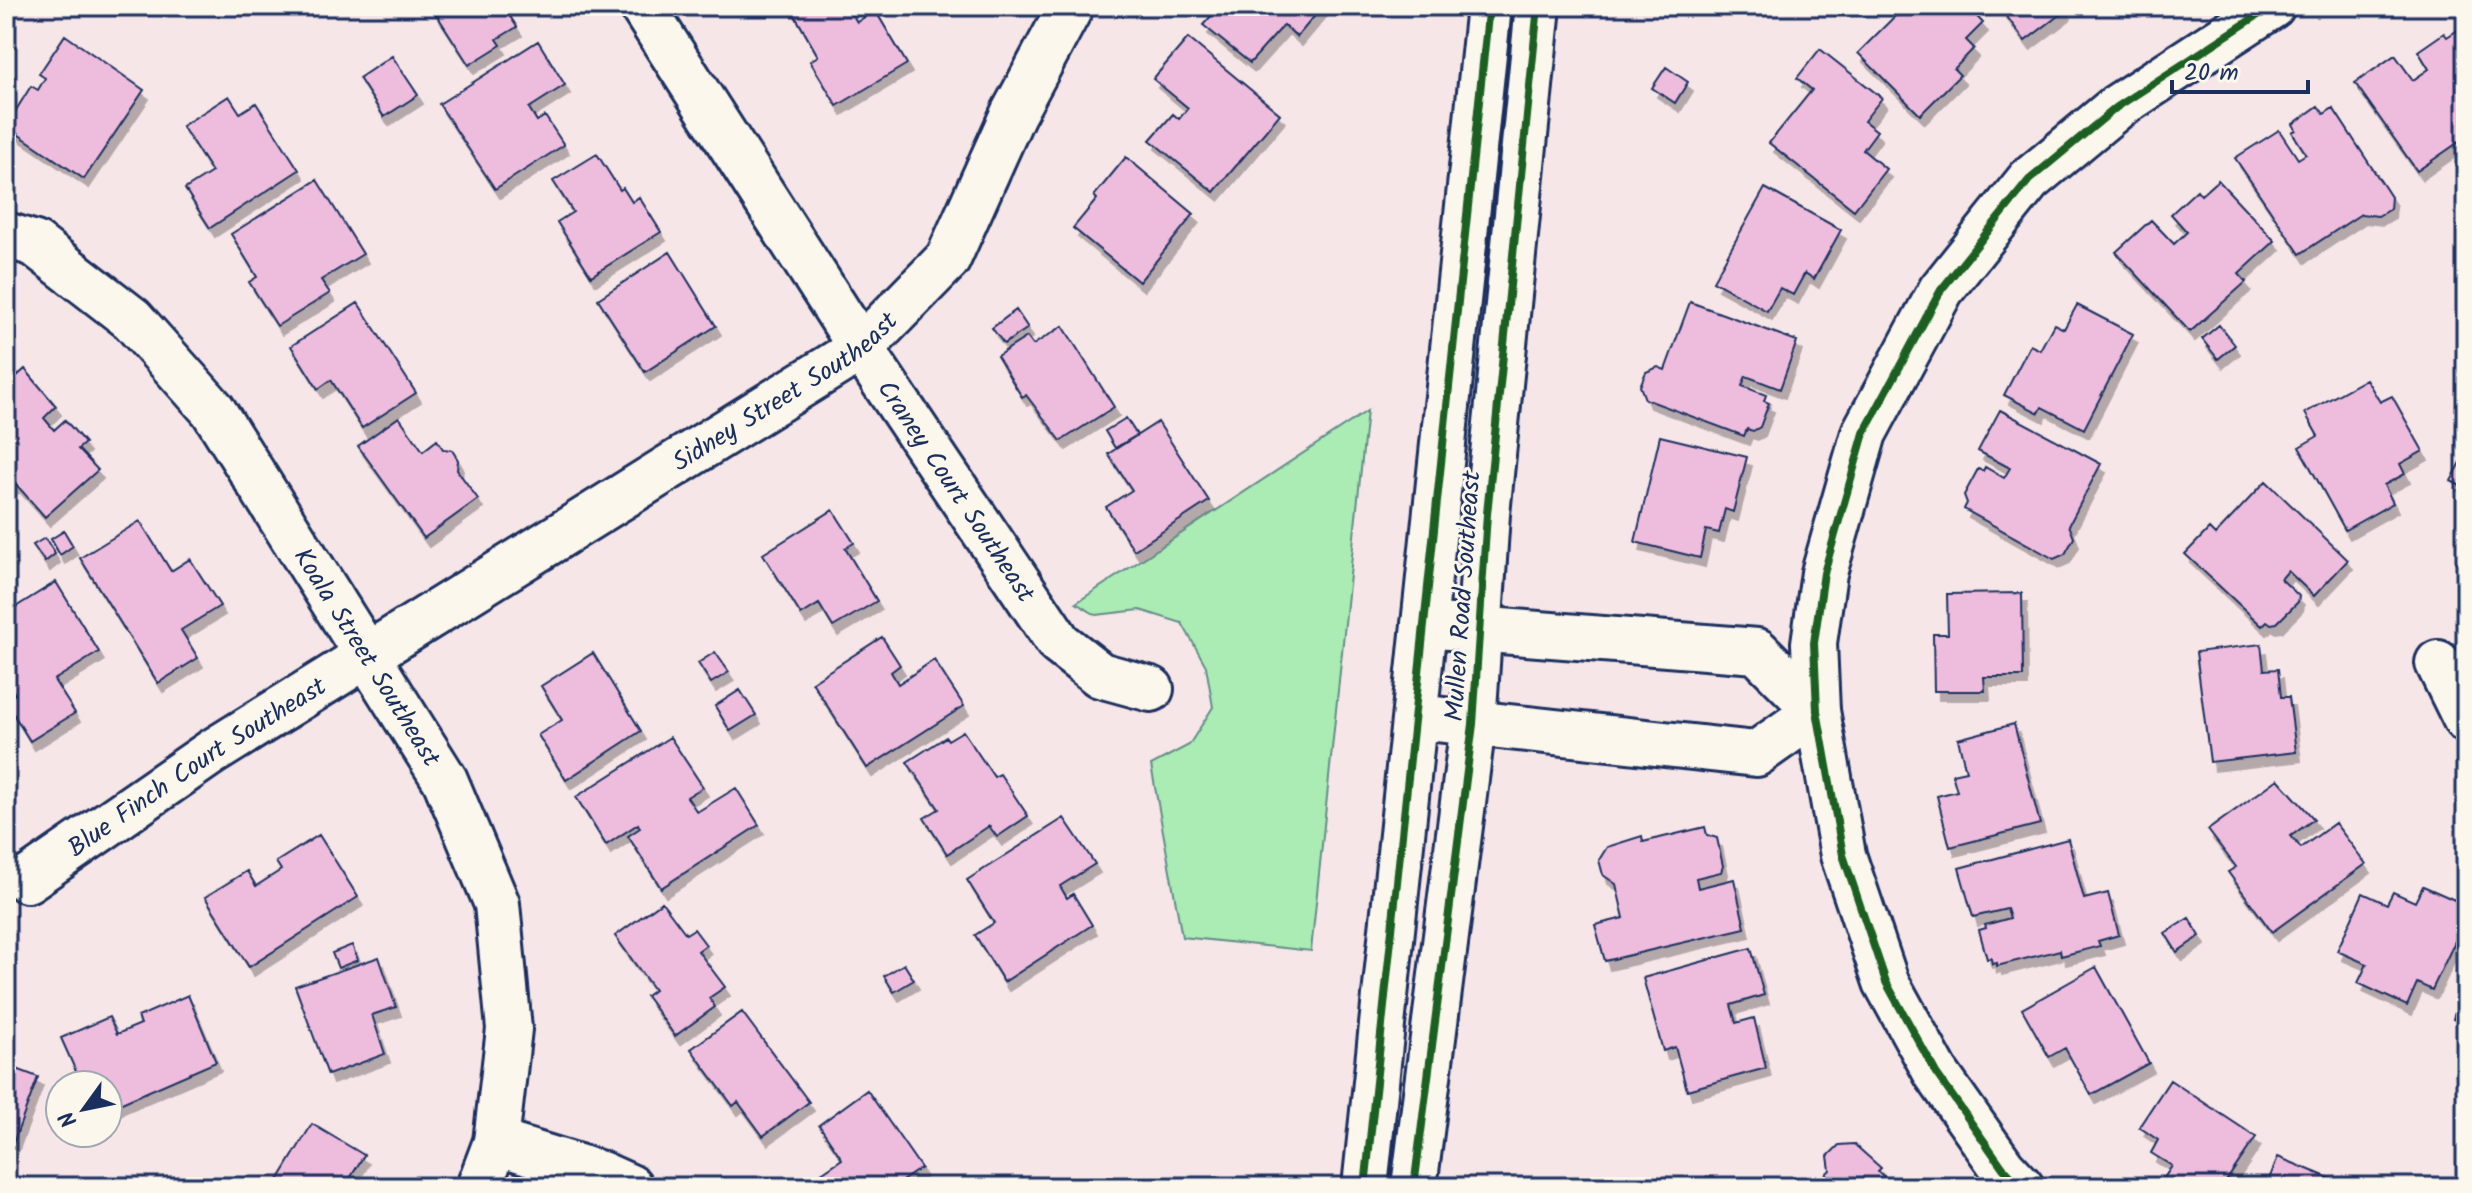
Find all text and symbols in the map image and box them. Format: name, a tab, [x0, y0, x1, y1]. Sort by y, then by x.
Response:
scale bar	[2172, 44, 2308, 94]
text: 20 m	[2184, 54, 2239, 93]
street label: Sidney Street Southeast	[664, 302, 910, 484]
street label: Craney Court Southeast	[865, 372, 1046, 613]
street label: Mullen Road Southeast	[1434, 468, 1494, 723]
street label: Koala Street Southeast	[281, 540, 451, 776]
street label: Blue Finch Court Southeast	[59, 666, 336, 869]
north arrow	[44, 1069, 124, 1149]
text: N	[51, 1103, 88, 1134]

